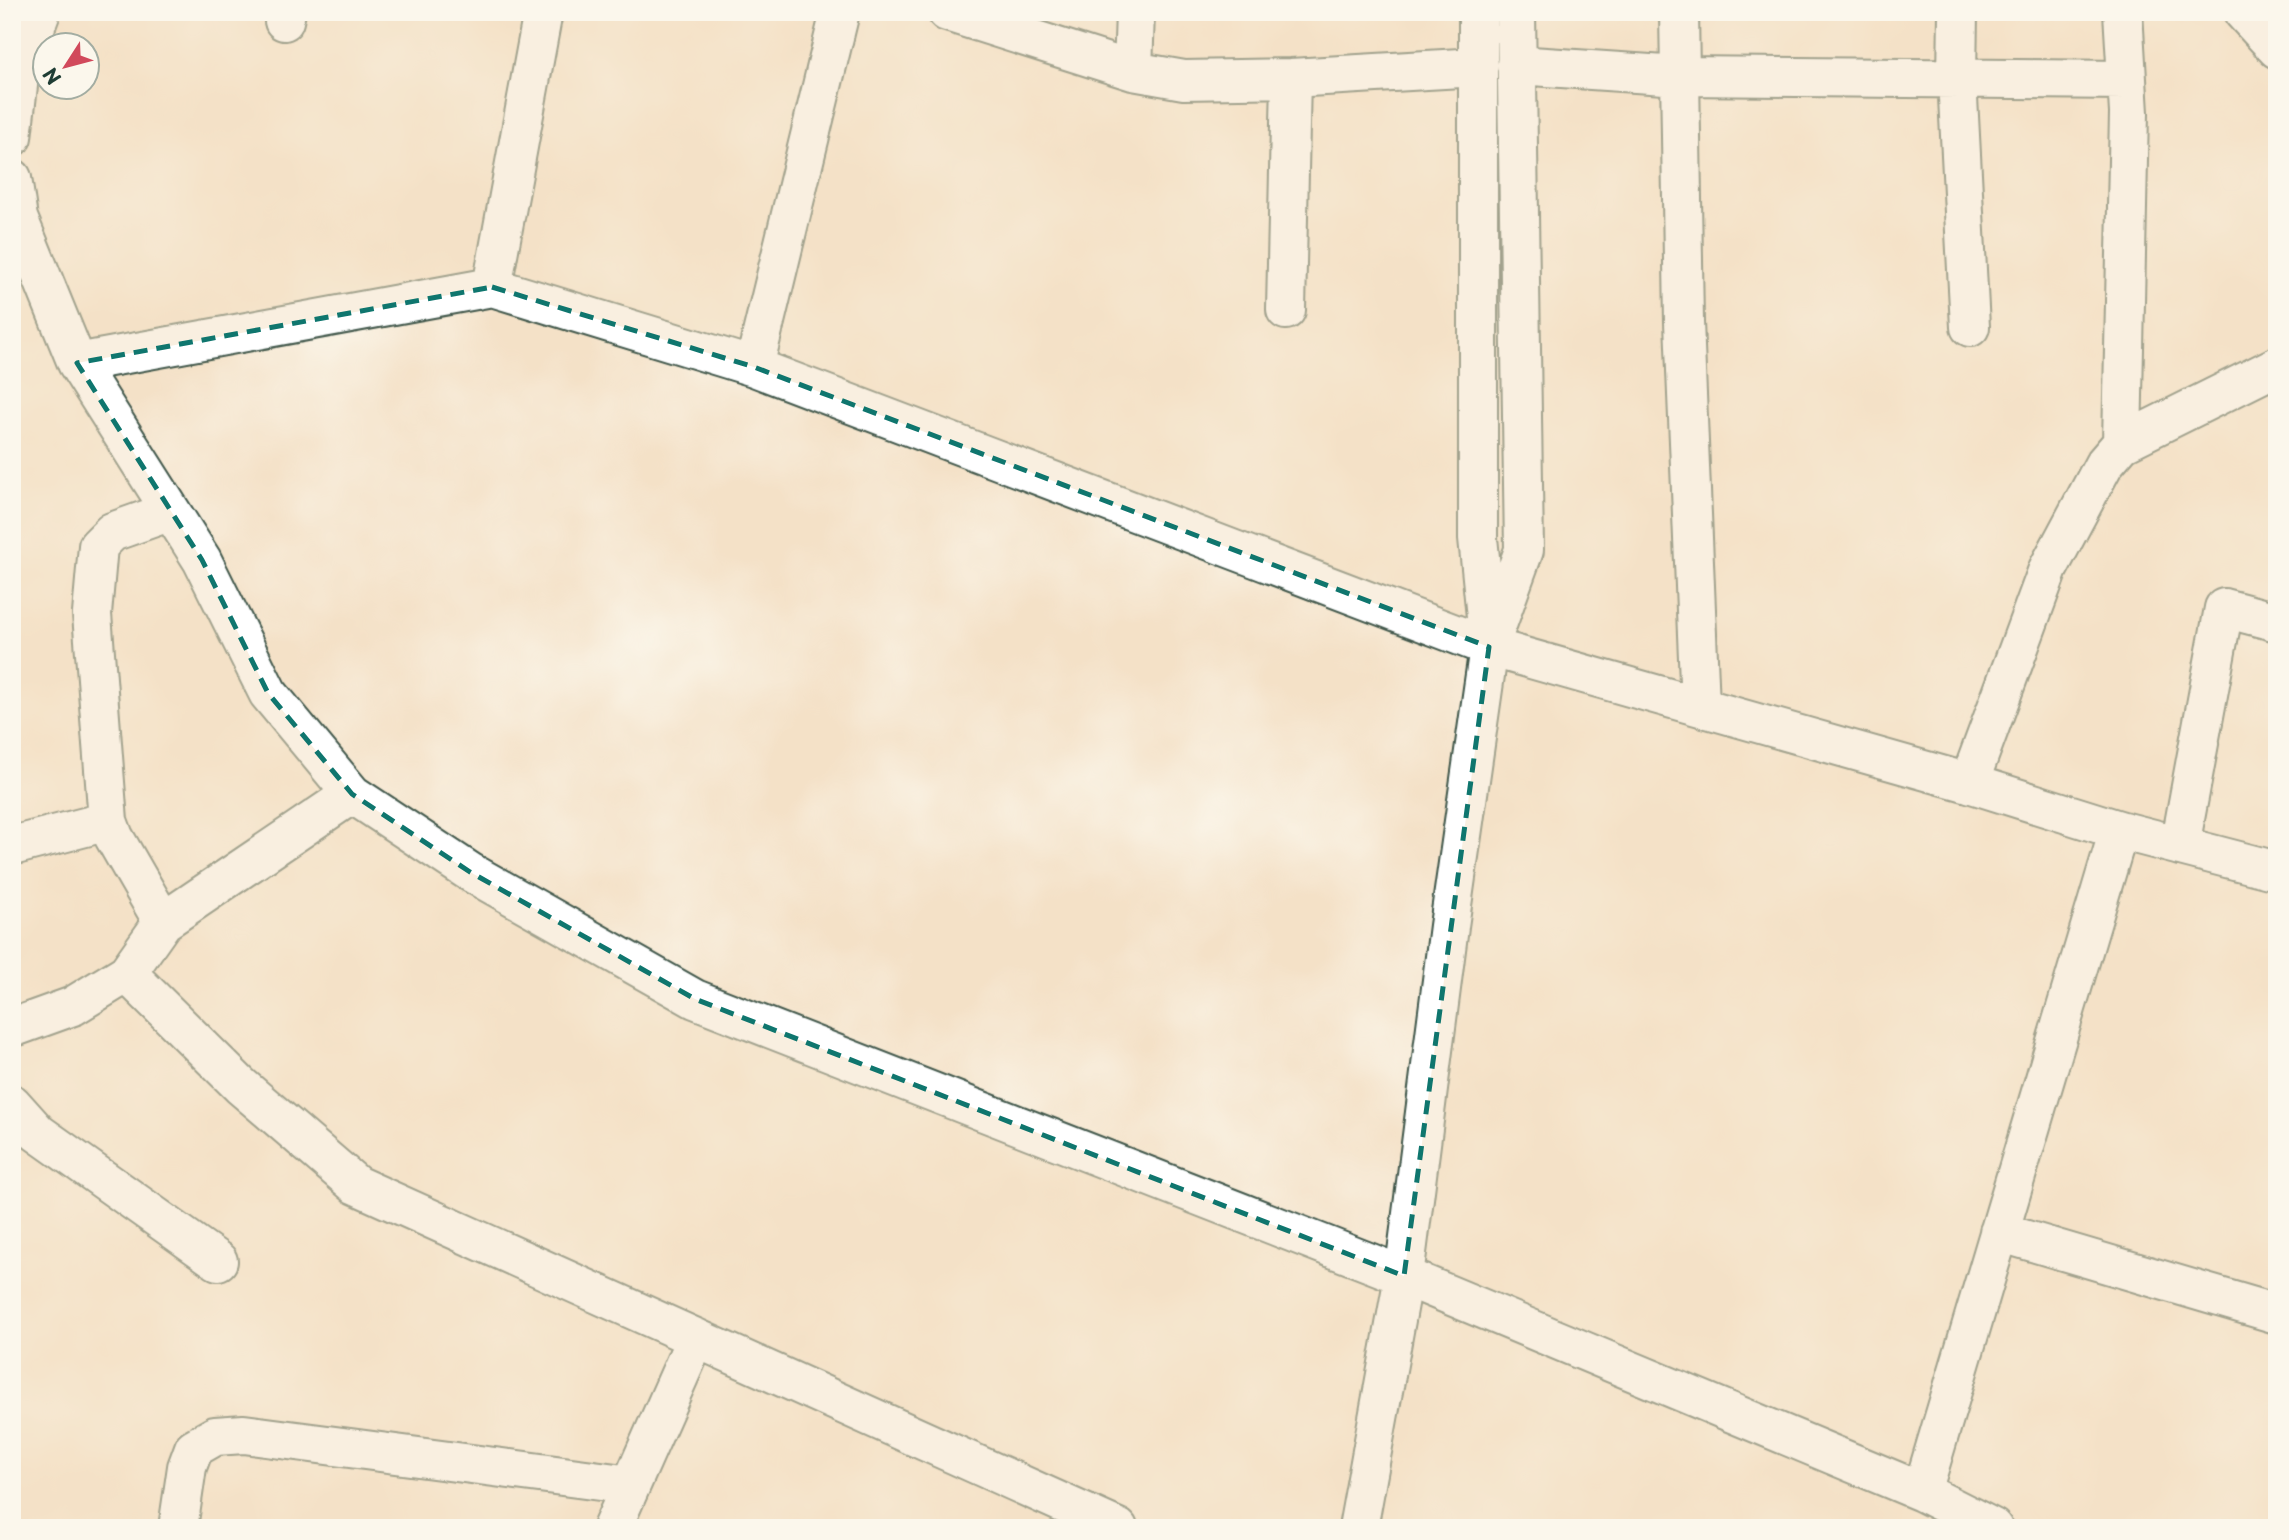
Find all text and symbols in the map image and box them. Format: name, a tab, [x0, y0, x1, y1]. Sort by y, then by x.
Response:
north arrow	[32, 32, 102, 102]
text: N	[36, 62, 67, 91]

